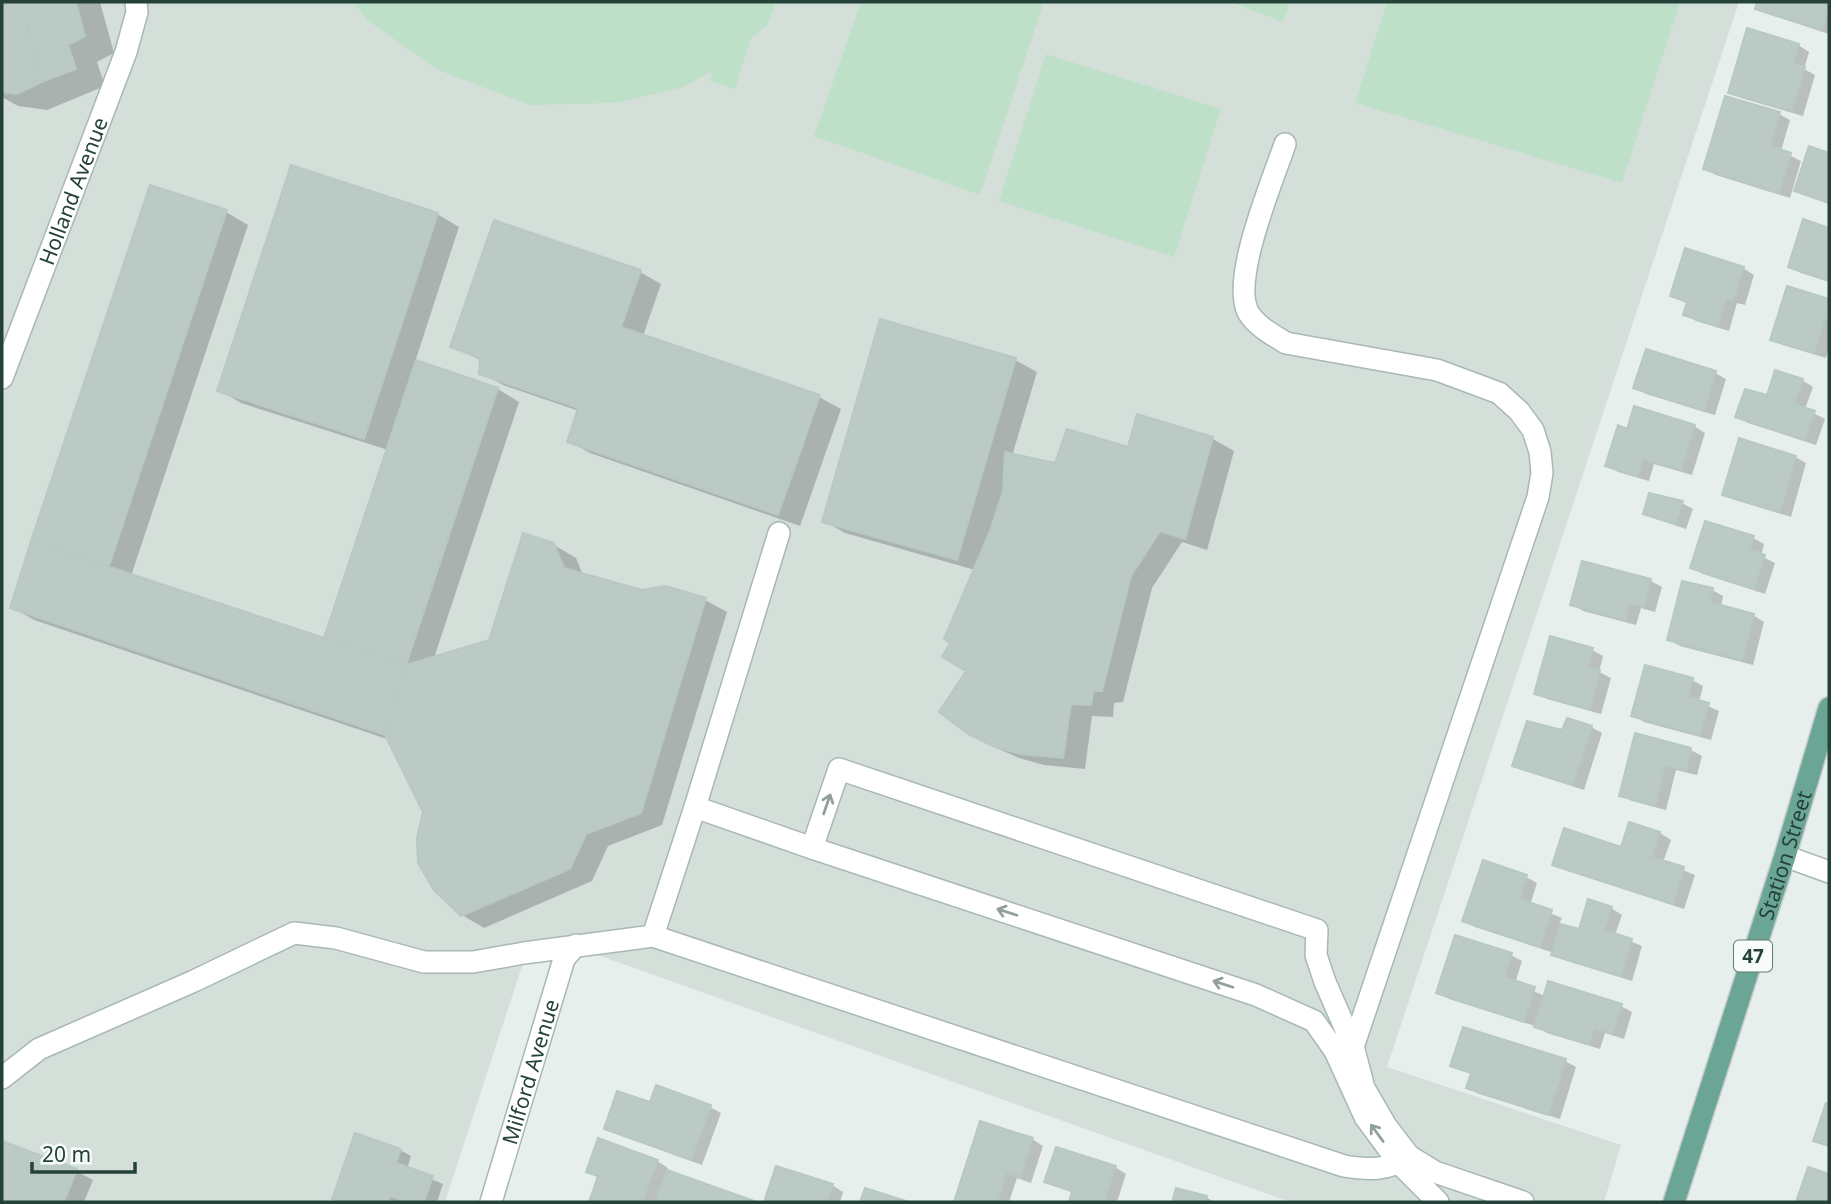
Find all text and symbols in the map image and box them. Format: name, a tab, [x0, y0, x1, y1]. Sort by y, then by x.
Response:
street label: Holland Avenue	[32, 113, 114, 269]
street label: Station Street	[1751, 787, 1818, 923]
one-way arrow	[822, 793, 835, 815]
one-way arrow	[997, 905, 1019, 917]
road number: 47	[1734, 940, 1772, 972]
one-way arrow	[1213, 976, 1235, 989]
street label: Milford Avenue	[495, 996, 565, 1148]
one-way arrow	[1370, 1124, 1384, 1143]
scale bar	[32, 1130, 135, 1174]
text: 20 m	[42, 1140, 91, 1168]

